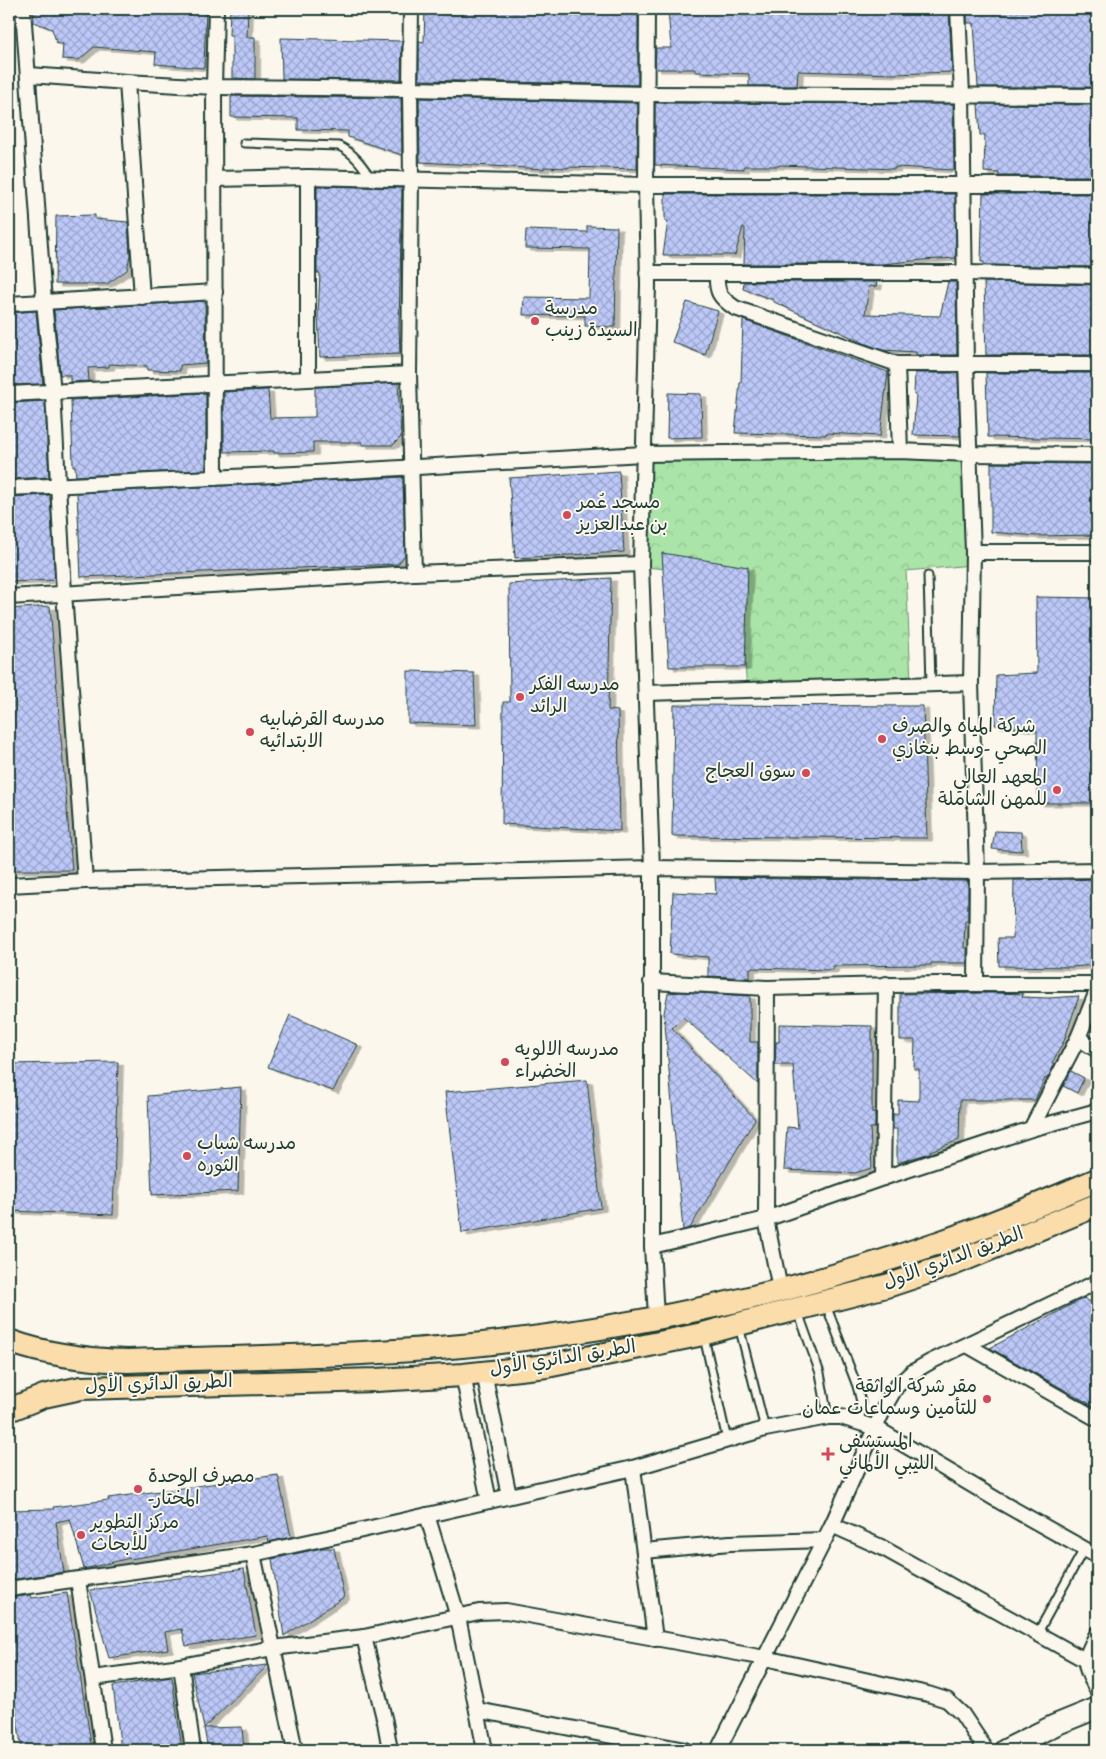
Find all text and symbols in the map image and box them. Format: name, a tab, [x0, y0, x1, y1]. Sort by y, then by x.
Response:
place label: مدرسة السيدة زينب	[545, 299, 638, 344]
marker: مدرسة السيدة زينب	[529, 315, 541, 327]
place label: مسجد عُمر بن عبدالعزيز	[575, 492, 668, 538]
marker: مسجد عُمر بن عبدالعزيز	[561, 509, 573, 521]
place label: مدرسه الفكر الرائد	[528, 675, 620, 720]
marker: مدرسه الفكر الرائد	[514, 691, 526, 703]
place label: مدرسه القرضابيه الابتدائيه	[260, 710, 385, 755]
place label: شركة المياه والصرف الصحي -وسط بنغازي	[892, 717, 1047, 764]
marker: مدرسه القرضابيه الابتدائيه	[244, 726, 256, 738]
marker: شركة المياه والصرف الصحي -وسط بنغازي	[876, 733, 888, 745]
place label: سوق العجاج	[705, 762, 796, 785]
marker: سوق العجاج	[800, 767, 812, 779]
place label: المعهد العالي للمهن الشاملة	[938, 768, 1047, 813]
marker: المعهد العالي للمهن الشاملة	[1051, 784, 1063, 796]
place label: مدرسه الالويه الخضراء	[515, 1040, 619, 1085]
marker: مدرسه الالويه الخضراء	[499, 1056, 511, 1068]
place label: مدرسه شباب الثوره	[197, 1134, 296, 1179]
marker: مدرسه شباب الثوره	[181, 1150, 193, 1162]
street label: الطريق الدائري الأول	[879, 1220, 1027, 1296]
street label: الطريق الدائري الأول	[488, 1333, 638, 1383]
street label: الطريق الدائري الأول	[85, 1368, 233, 1400]
place label: مقر شركة الواثقة للتأمين وسماعات عمان	[802, 1377, 977, 1422]
marker: مقر شركة الواثقة للتأمين وسماعات عمان	[981, 1393, 993, 1405]
place label: المستشفى الليبي الألماني	[839, 1432, 934, 1479]
marker: المستشفى الليبي الألماني	[821, 1447, 835, 1461]
place label: مصرف الوحدة -المختار	[148, 1467, 255, 1512]
marker: مصرف الوحدة -المختار	[132, 1483, 144, 1495]
place label: مركز التطوير للأبحاث	[89, 1513, 179, 1558]
marker: مركز التطوير للأبحاث	[75, 1529, 87, 1541]

